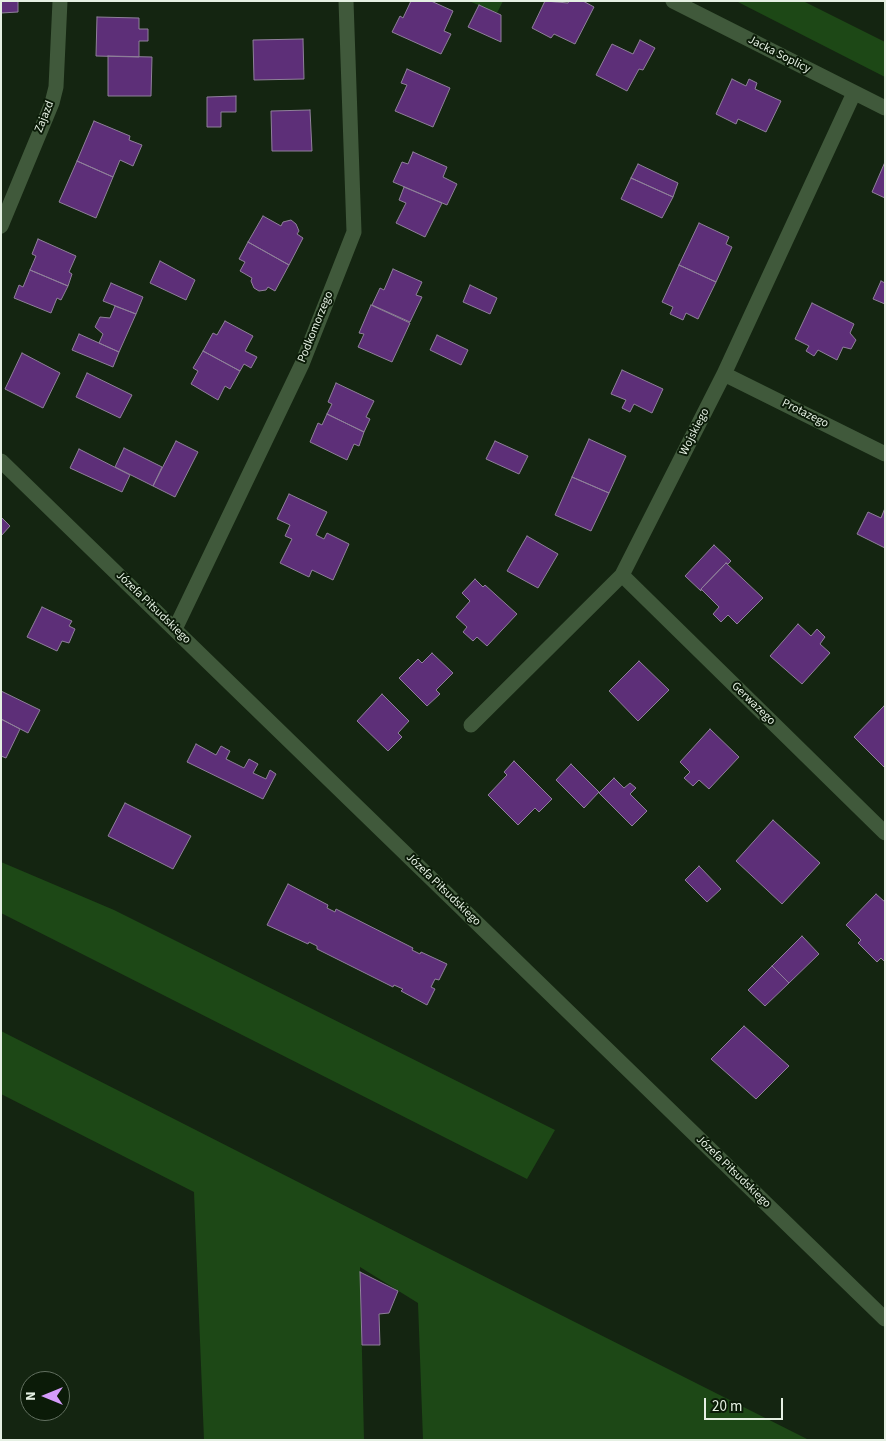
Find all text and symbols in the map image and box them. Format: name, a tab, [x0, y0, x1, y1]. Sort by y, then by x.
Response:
street label: Jacka Soplicy	[745, 33, 813, 77]
street label: Zajazd	[32, 99, 58, 135]
street label: Podkomorzego	[295, 289, 337, 365]
street label: Protazego	[779, 397, 831, 431]
street label: Wojskiego	[677, 406, 713, 458]
street label: Józefa Piłsudskiego	[113, 569, 193, 647]
street label: Gerwazego	[728, 680, 778, 728]
street label: Józefa Piłsudskiego	[403, 851, 483, 929]
street label: Józefa Piłsudskiego	[693, 1133, 773, 1211]
north arrow	[20, 1371, 70, 1421]
scale bar	[706, 1388, 785, 1420]
text: N	[21, 1391, 41, 1401]
text: 20 m	[712, 1396, 742, 1417]

